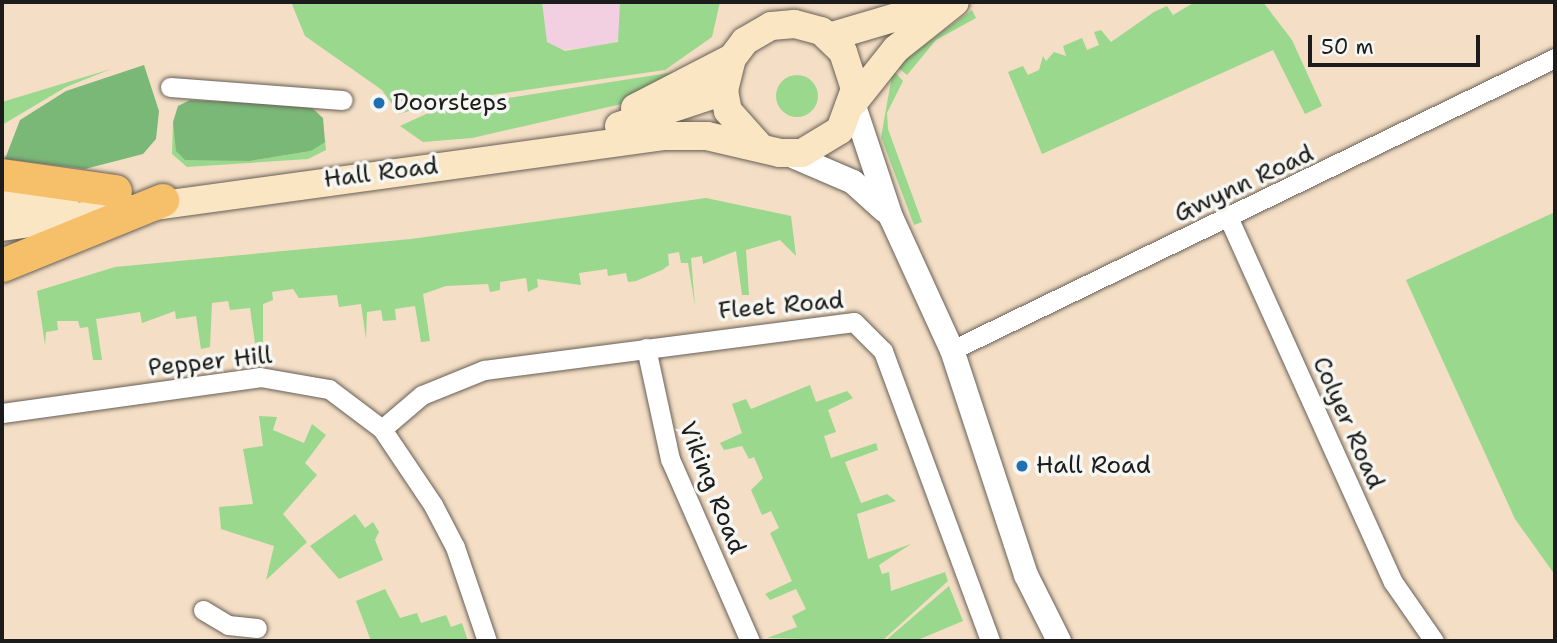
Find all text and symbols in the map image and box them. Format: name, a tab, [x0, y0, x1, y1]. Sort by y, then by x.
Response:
scale bar	[1312, 21, 1484, 65]
text: 50 m	[1321, 33, 1374, 61]
place label: Doorsteps	[393, 89, 508, 117]
marker: Doorsteps	[371, 95, 387, 111]
street label: Gwynn Road	[1170, 139, 1318, 229]
street label: Hall Road	[322, 152, 440, 194]
street label: Fleet Road	[717, 286, 845, 326]
street label: Pepper Hill	[147, 341, 273, 383]
street label: Colyer Road	[1306, 352, 1390, 494]
street label: Viking Road	[672, 418, 752, 558]
place label: Hall Road	[1036, 452, 1151, 480]
marker: Hall Road	[1014, 458, 1030, 474]

